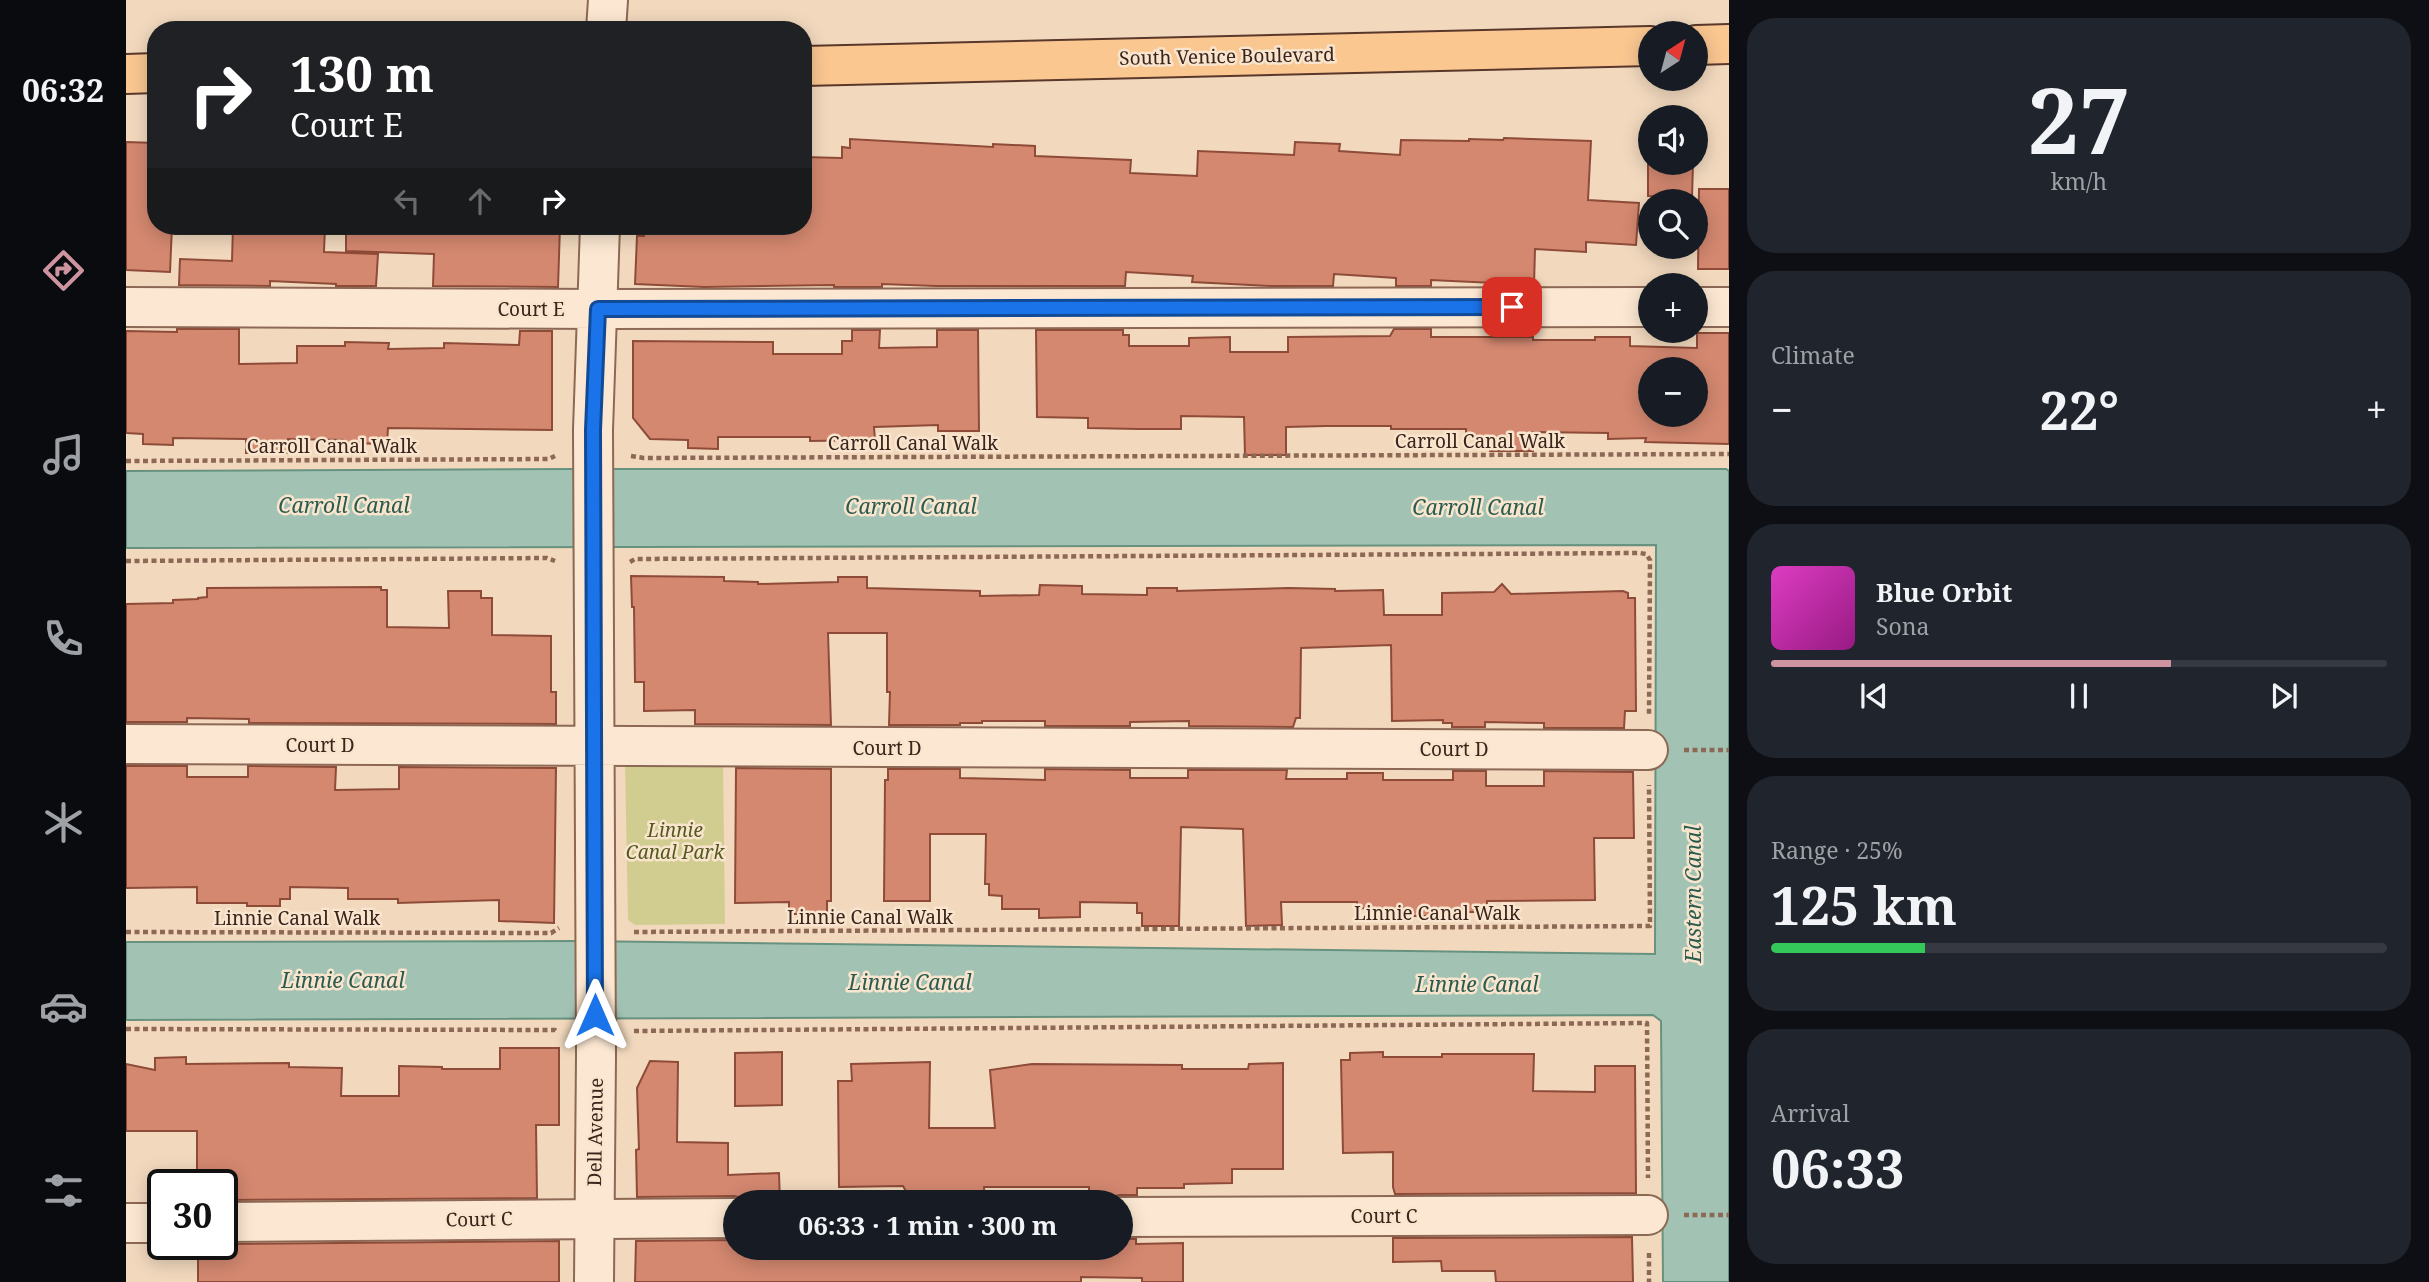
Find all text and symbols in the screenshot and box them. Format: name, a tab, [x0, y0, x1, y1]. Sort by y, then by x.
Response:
north arrow	[1638, 21, 1708, 91]
map controls	[1638, 21, 1708, 427]
text: 130 m	[290, 40, 434, 106]
street label: South Venice Boulevard	[1119, 41, 1335, 71]
icon: right	[175, 49, 266, 140]
text: 27	[2028, 57, 2130, 181]
text: 06:32	[22, 68, 104, 111]
text: Court E	[290, 103, 403, 146]
button: sound	[1638, 105, 1708, 175]
text: km/h	[2051, 165, 2107, 197]
icon: left	[388, 182, 426, 220]
icon: ahead	[461, 182, 499, 220]
icon: right	[534, 182, 572, 220]
button: search	[1638, 189, 1708, 259]
icon: directions	[39, 246, 88, 295]
button: +	[1638, 273, 1708, 343]
pin	[1482, 277, 1542, 337]
icon: arrive	[1493, 288, 1531, 326]
street label: Court E	[497, 296, 565, 322]
text: Climate	[1771, 339, 1855, 371]
button: −	[1638, 357, 1708, 427]
text: 22°	[2040, 374, 2119, 445]
text: −	[1771, 383, 1793, 435]
text: +	[2366, 383, 2387, 435]
street label: Carroll Canal Walk	[1395, 428, 1566, 454]
icon: music	[39, 430, 88, 479]
street label: Carroll Canal Walk	[828, 430, 999, 456]
street label: Carroll Canal Walk	[247, 433, 418, 459]
water label: Carroll Canal	[278, 491, 410, 519]
water label: Carroll Canal	[845, 492, 977, 520]
water label: Carroll Canal	[1412, 493, 1544, 521]
text: Blue Orbit	[1876, 574, 2012, 610]
text: Sona	[1876, 610, 1930, 642]
icon: phone	[39, 614, 88, 663]
icon: previous	[1855, 677, 1893, 715]
icon: pause	[2060, 677, 2098, 715]
icon: next	[2265, 677, 2303, 715]
street label: Court D	[285, 732, 355, 758]
street label: Court D	[852, 735, 922, 761]
street label: Court D	[1419, 736, 1489, 762]
icon: climate	[39, 798, 88, 847]
park label: Linnie Canal Park	[626, 817, 725, 865]
water label: Eastern Canal	[1679, 825, 1707, 964]
text: Range · 25%	[1771, 834, 1903, 866]
text: 125 km	[1771, 869, 1957, 940]
street label: Linnie Canal Walk	[1354, 900, 1521, 926]
street label: Linnie Canal Walk	[787, 904, 954, 930]
street label: Linnie Canal Walk	[214, 905, 381, 931]
water label: Linnie Canal	[280, 966, 405, 994]
water label: Linnie Canal	[847, 968, 972, 996]
water label: Linnie Canal	[1414, 970, 1539, 998]
position arrow	[558, 978, 632, 1052]
icon: car	[39, 982, 88, 1031]
street label: Dell Avenue	[581, 1077, 609, 1187]
text: Arrival	[1771, 1097, 1850, 1129]
text: 06:33	[1771, 1132, 1904, 1203]
icon: filters	[39, 1166, 88, 1215]
speed limit sign: 30	[147, 1169, 238, 1260]
street label: Court C	[1351, 1203, 1418, 1229]
street label: Court C	[445, 1205, 513, 1233]
text: 06:33 · 1 min · 300 m	[798, 1207, 1058, 1243]

